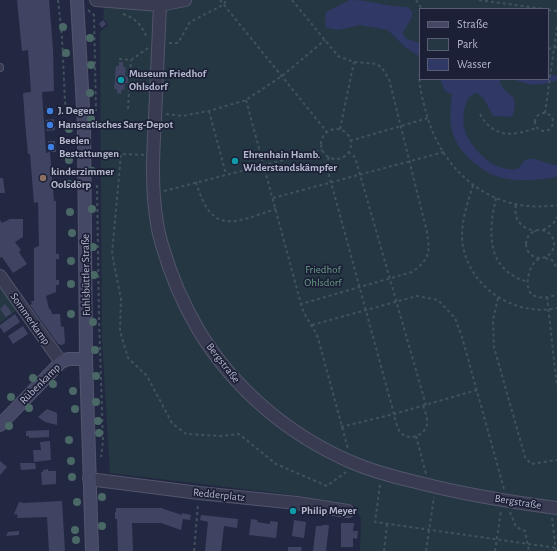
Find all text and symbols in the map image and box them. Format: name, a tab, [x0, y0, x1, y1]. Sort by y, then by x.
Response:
legend	[419, 8, 549, 80]
text: Straße	[457, 18, 488, 30]
text: Park	[457, 38, 478, 50]
text: Wasser	[457, 58, 491, 70]
place label: Museum Friedhof Ohlsdorf	[129, 67, 206, 93]
marker: Museum Friedhof Ohlsdorf	[116, 75, 126, 85]
place label: J. Degen	[58, 104, 94, 118]
marker: J. Degen	[45, 106, 55, 116]
place label: Hanseatisches Sarg-Depot	[58, 118, 173, 132]
marker: Hanseatisches Sarg-Depot	[45, 120, 55, 130]
place label: Beelen Bestattungen	[59, 134, 119, 160]
marker: Beelen Bestattungen	[46, 142, 56, 152]
place label: Ehrenhain Hamb. Widerstandskämpfer	[243, 148, 337, 174]
marker: Ehrenhain Hamb. Widerstandskämpfer	[230, 156, 240, 166]
place label: kinderzimmer Oolsdörp	[51, 165, 114, 191]
marker: kinderzimmer Oolsdörp	[38, 173, 48, 183]
street label: Fuhlsbüttler Straße	[79, 234, 93, 316]
park label: Friedhof Ohlsdorf	[304, 263, 342, 289]
street label: Sommerkamp	[7, 290, 53, 348]
street label: Bergstraße	[203, 340, 243, 386]
street label: Rübenkamp	[17, 361, 63, 407]
street label: Redderplatz	[192, 486, 246, 504]
street label: Bergstraße	[494, 492, 542, 512]
place label: Philip Meyer	[301, 504, 356, 518]
marker: Philip Meyer	[288, 506, 298, 516]

